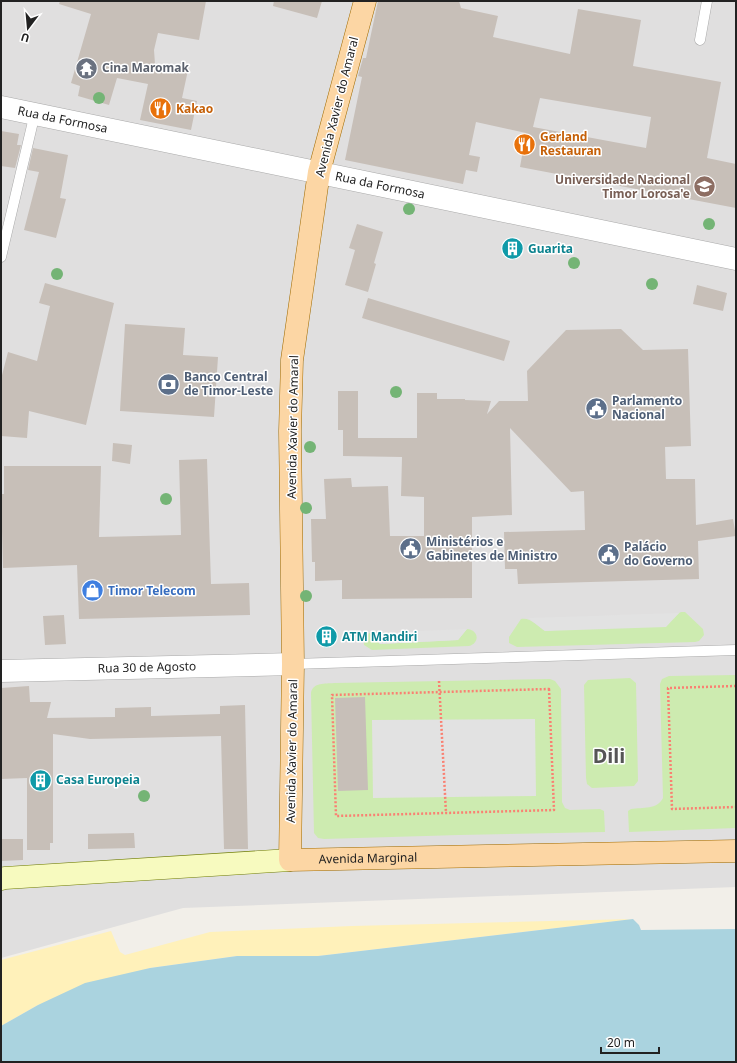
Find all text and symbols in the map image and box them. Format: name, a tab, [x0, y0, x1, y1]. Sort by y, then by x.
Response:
north arrow	[8, 8, 48, 48]
text: U	[19, 30, 31, 46]
street label: Avenida Xavier do Amaral	[311, 35, 362, 179]
temple icon: Cina Maromak	[73, 55, 99, 81]
place label: Cina Maromak	[102, 59, 189, 76]
restaurant icon: Kakao	[148, 96, 174, 122]
place label: Kakao	[176, 100, 213, 117]
street label: Rua da Formosa	[16, 102, 109, 137]
place label: Gerland Restauran	[540, 128, 601, 159]
restaurant icon: Gerland Restauran	[511, 131, 537, 157]
street label: Rua da Formosa	[334, 167, 427, 202]
place label: Universidade Nacional Timor Lorosa'e	[555, 171, 690, 202]
school or university icon: Universidade Nacional Timor Lorosa'e	[692, 174, 718, 200]
building icon: Guarita	[500, 236, 526, 262]
place label: Guarita	[528, 240, 573, 257]
street label: Avenida Xavier do Amaral	[283, 355, 302, 499]
place label: Banco Central de Timor-Leste	[184, 368, 273, 399]
bank icon: Banco Central de Timor-Leste	[156, 371, 182, 397]
place label: Parlamento Nacional	[612, 392, 682, 423]
public building icon: Parlamento Nacional	[583, 395, 609, 421]
place label: Ministérios e Gabinetes de Ministro	[426, 533, 558, 564]
public building icon: Ministérios e Gabinetes de Ministro	[398, 536, 424, 562]
place label: Palácio do Governo	[624, 538, 693, 569]
public building icon: Palácio do Governo	[595, 541, 621, 567]
shop icon: Timor Telecom	[80, 578, 106, 604]
place label: Timor Telecom	[108, 582, 196, 599]
building icon: ATM Mandiri	[313, 624, 339, 650]
place label: ATM Mandiri	[342, 628, 417, 645]
street label: Rua 30 de Agosto	[97, 657, 196, 677]
street label: Avenida Xavier do Amaral	[282, 679, 301, 823]
district label: Dili	[593, 742, 625, 769]
building icon: Casa Europeia	[27, 767, 53, 793]
place label: Casa Europeia	[56, 771, 140, 788]
street label: Avenida Marginal	[318, 848, 417, 867]
scale bar	[601, 1029, 659, 1055]
text: 20 m	[607, 1034, 635, 1051]

